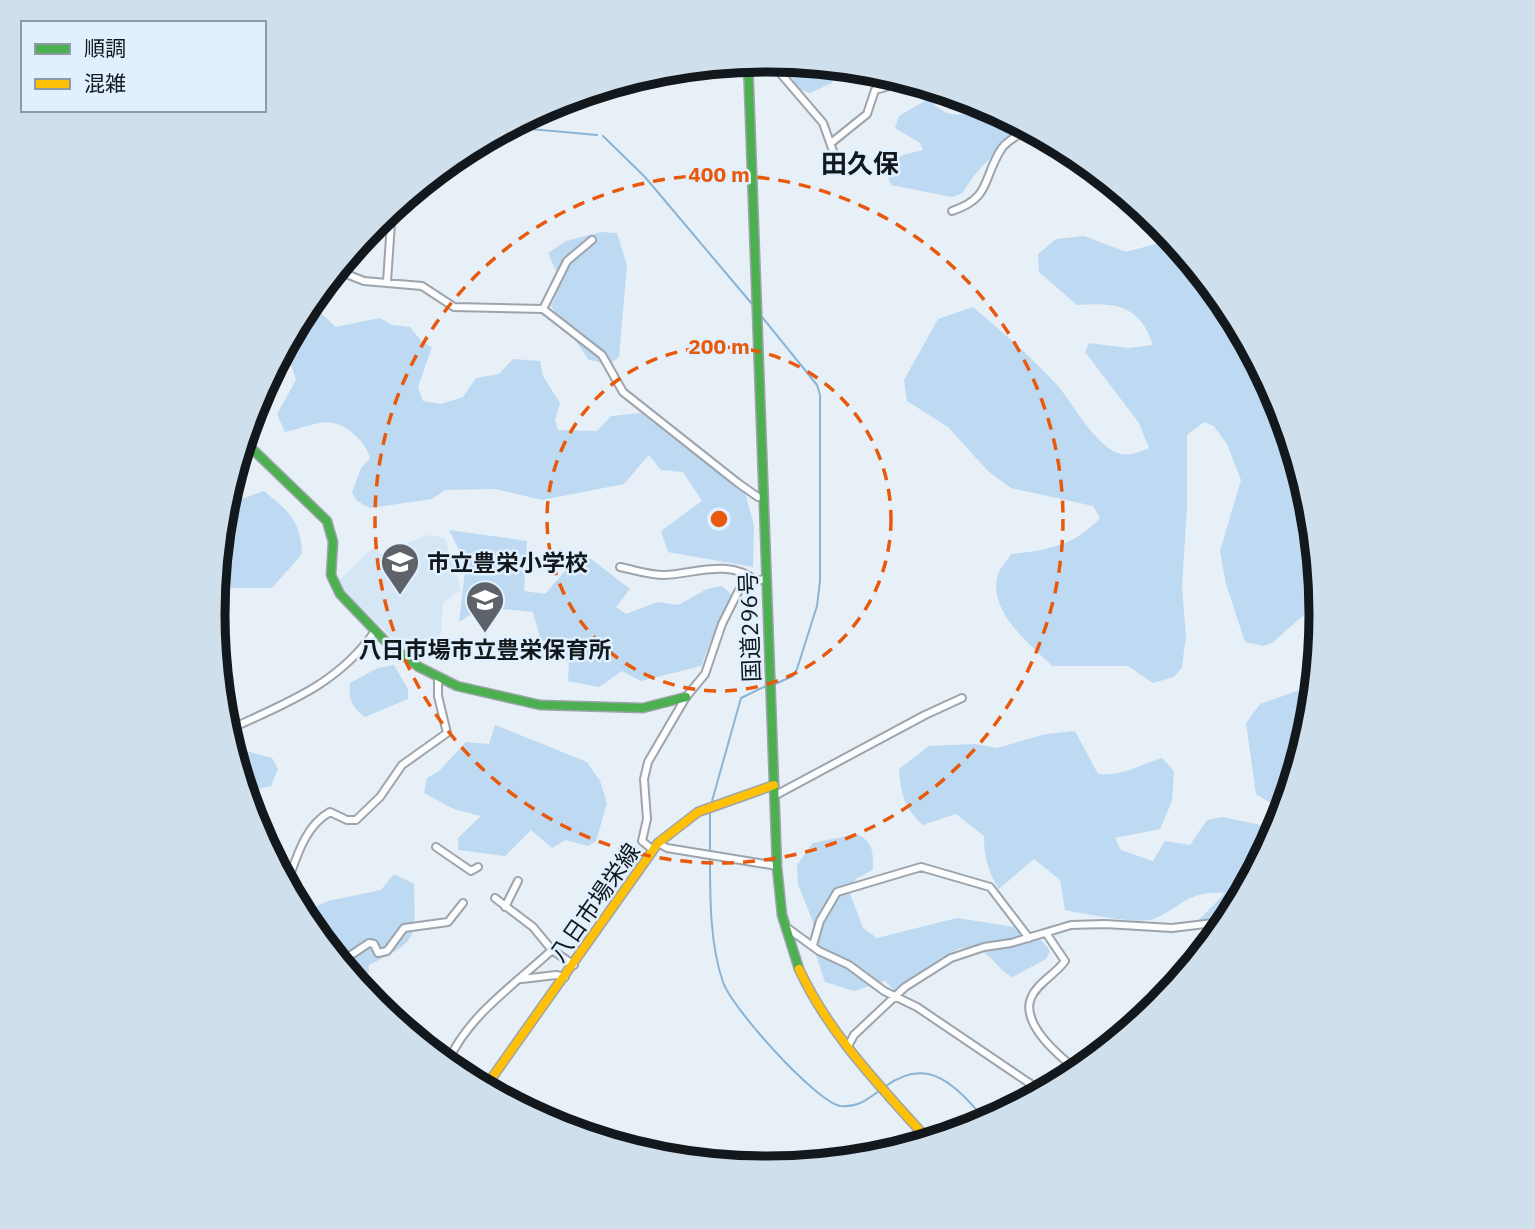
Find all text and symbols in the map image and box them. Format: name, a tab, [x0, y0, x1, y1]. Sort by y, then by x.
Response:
legend	[21, 21, 266, 112]
text: 順調	[84, 34, 126, 62]
text: 混雑	[84, 69, 126, 97]
district label: 田久保	[821, 146, 899, 180]
text: 400 m	[688, 160, 750, 188]
text: 200 m	[688, 332, 750, 360]
centre of rings	[707, 507, 731, 531]
school or university icon: 市立豊栄小学校	[379, 541, 421, 596]
place label: 市立豊栄小学校	[427, 547, 588, 577]
street label: 国道296号	[732, 571, 766, 683]
school or university icon: 八日市場市立豊栄保育所	[464, 579, 506, 634]
place label: 八日市場市立豊栄保育所	[359, 634, 612, 664]
street label: 八日市場栄線	[542, 837, 646, 967]

